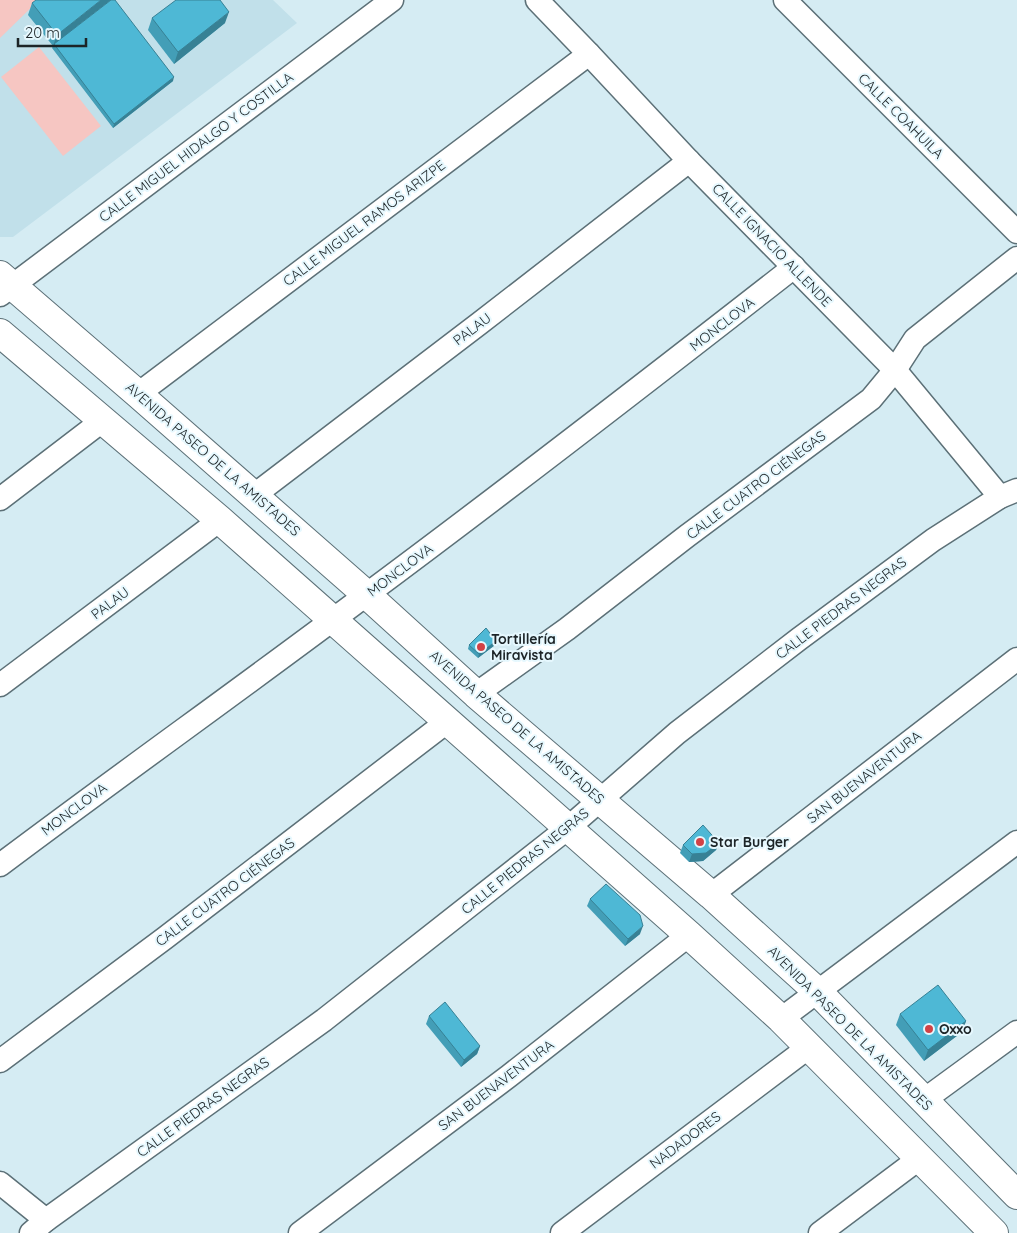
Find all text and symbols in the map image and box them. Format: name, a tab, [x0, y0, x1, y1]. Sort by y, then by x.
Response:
scale bar	[18, 15, 85, 47]
text: 20 m	[25, 23, 60, 42]
street label: CALLE MIGUEL HIDALGO Y COSTILLA	[95, 68, 297, 226]
street label: CALLE COAHUILA	[854, 69, 948, 163]
street label: CALLE MIGUEL RAMOS ARIZPE	[279, 156, 449, 290]
street label: CALLE IGNACIO ALLENDE	[708, 180, 836, 310]
street label: MONCLOVA	[686, 293, 758, 355]
street label: PALAU	[449, 309, 495, 349]
street label: AVENIDA PASEO DE LA AMISTADES	[122, 378, 304, 540]
street label: CALLE CUATRO CIÉNEGAS	[683, 427, 829, 543]
street label: MONCLOVA	[364, 540, 436, 600]
street label: CALLE PIEDRAS NEGRAS	[772, 553, 910, 663]
street label: PALAU	[87, 583, 133, 623]
place label: Tortillería Miravista	[491, 630, 556, 664]
marker: Tortillería Miravista	[475, 641, 487, 653]
street label: AVENIDA PASEO DE LA AMISTADES	[426, 646, 608, 808]
street label: SAN BUENAVENTURA	[803, 727, 925, 827]
street label: MONCLOVA	[38, 779, 110, 839]
street label: CALLE PIEDRAS NEGRAS	[458, 804, 593, 918]
place label: Star Burger	[710, 833, 789, 851]
street label: CALLE CUATRO CIÉNEGAS	[152, 834, 298, 950]
marker: Star Burger	[694, 836, 706, 848]
street label: AVENIDA PASEO DE LA AMISTADES	[764, 942, 936, 1114]
place label: Oxxo	[939, 1020, 972, 1038]
marker: Oxxo	[923, 1023, 935, 1035]
street label: SAN BUENAVENTURA	[435, 1036, 557, 1134]
street label: CALLE PIEDRAS NEGRAS	[133, 1053, 273, 1161]
street label: NADADORES	[646, 1107, 724, 1173]

